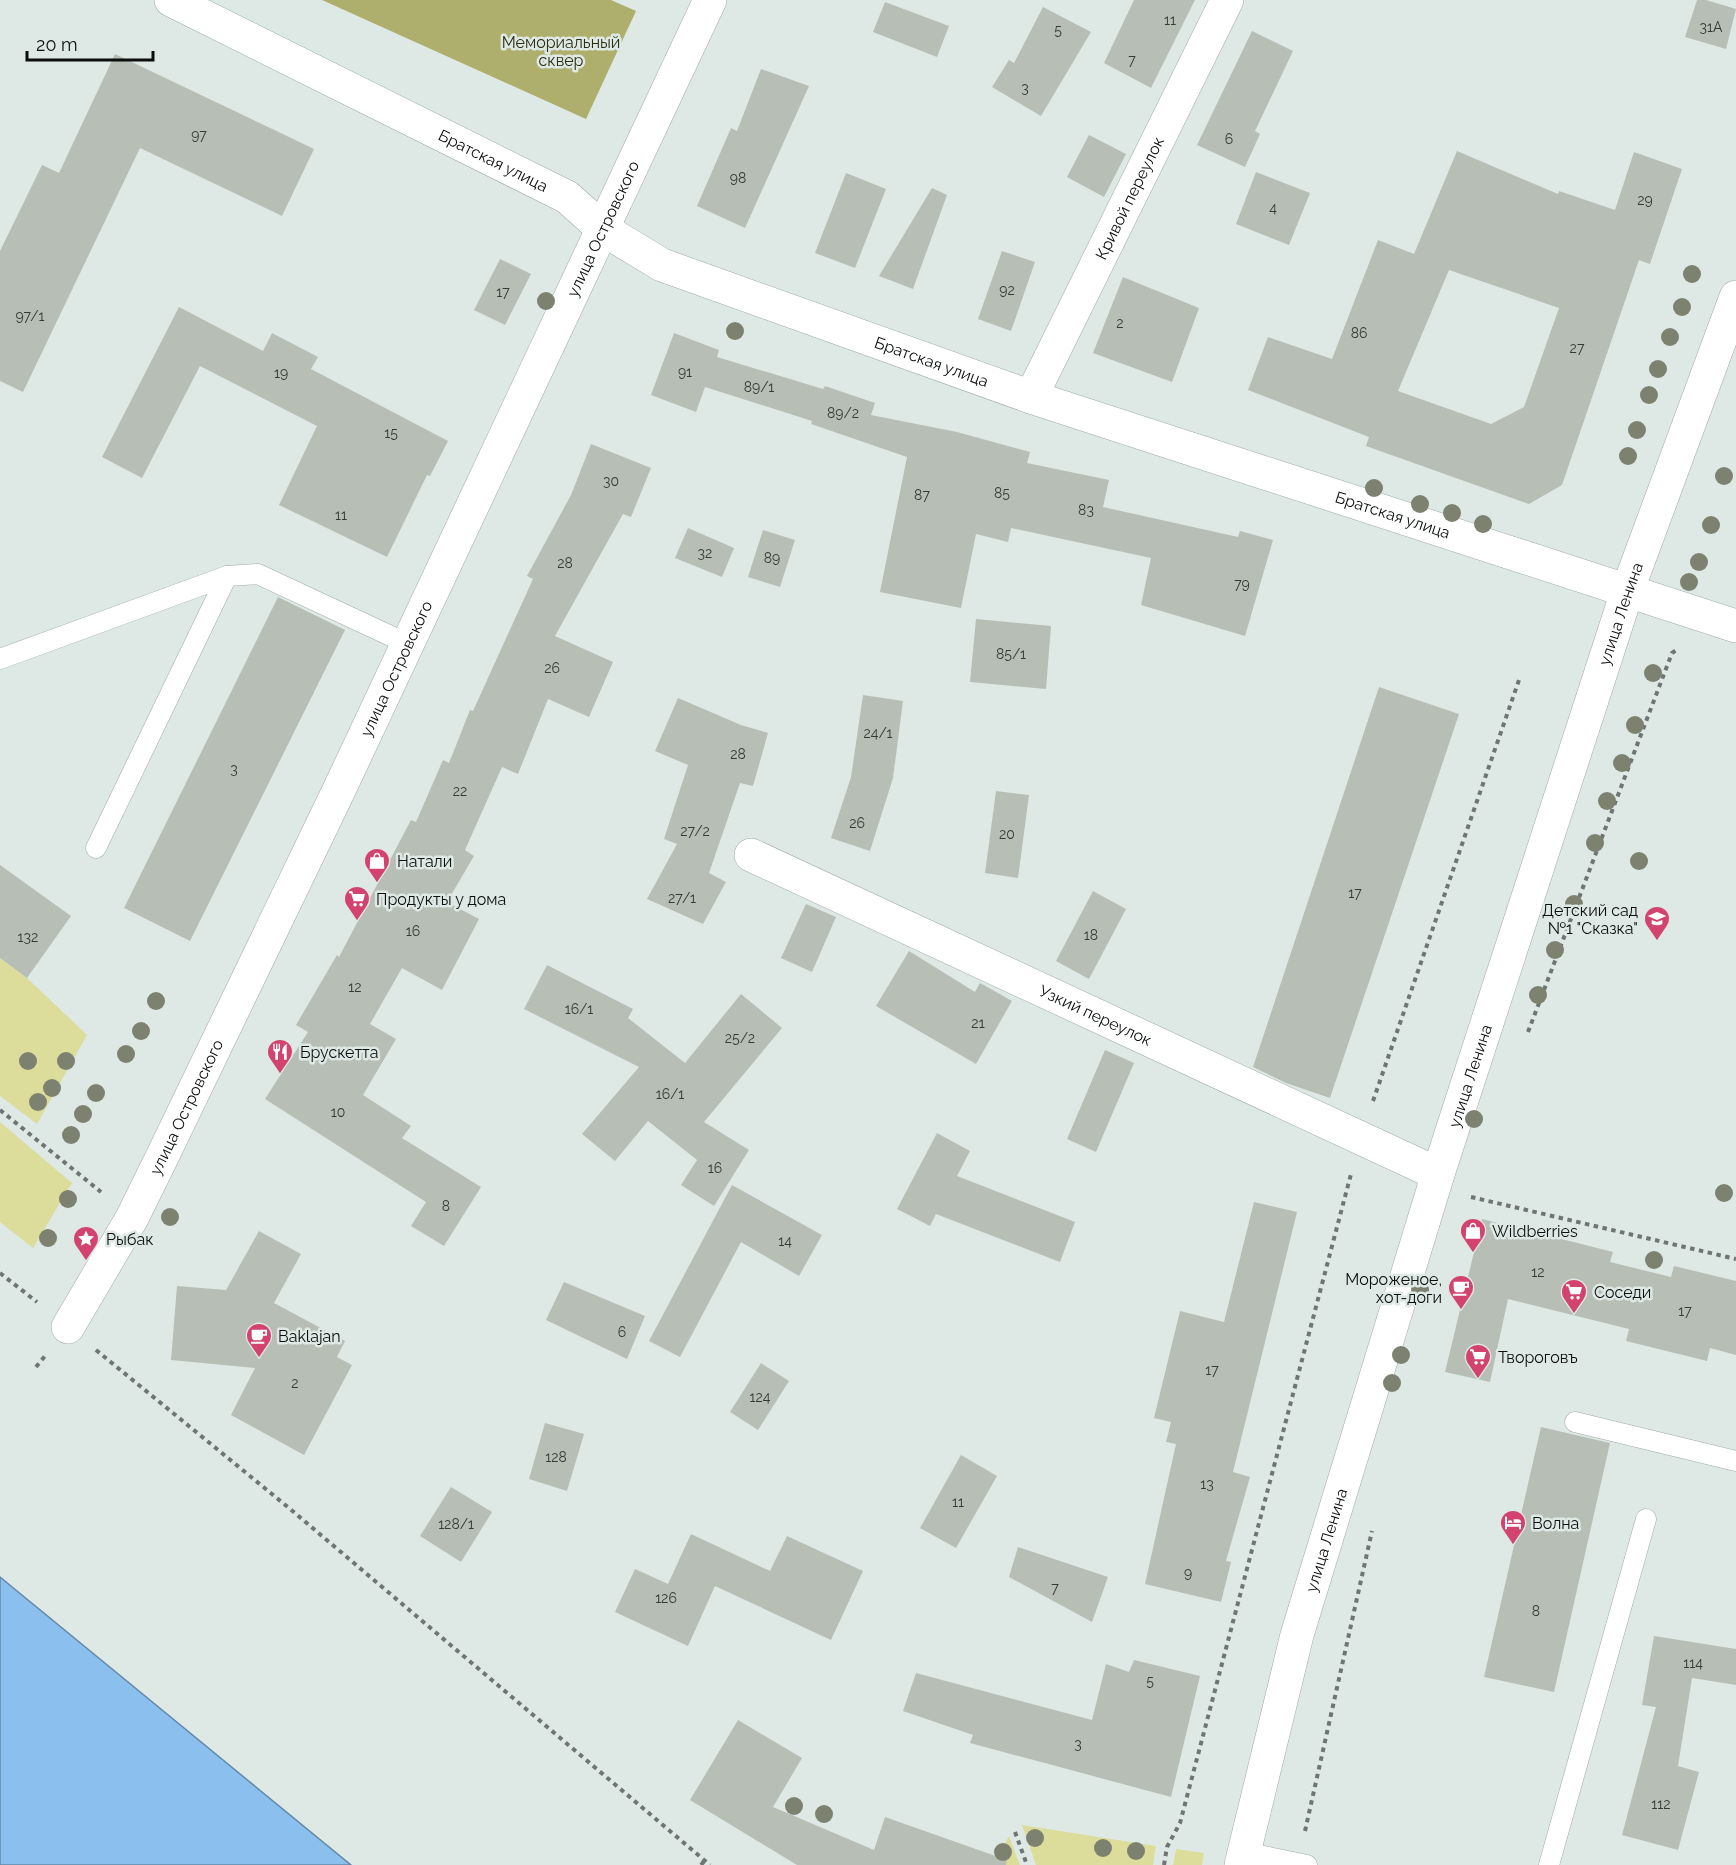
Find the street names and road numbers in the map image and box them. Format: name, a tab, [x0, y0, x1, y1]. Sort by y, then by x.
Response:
street label: Братская улица	[436, 125, 551, 195]
street label: Кривой переулок	[1091, 133, 1168, 262]
street label: улица Островского	[563, 158, 643, 300]
street label: Братская улица	[872, 332, 991, 391]
street label: Братская улица	[1333, 487, 1453, 542]
street label: улица Ленина	[1594, 560, 1647, 668]
street label: улица Островского	[356, 598, 436, 740]
street label: Узкий переулок	[1036, 981, 1155, 1049]
street label: улица Ленина	[1444, 1022, 1495, 1130]
street label: улица Островского	[145, 1036, 227, 1178]
street label: улица Ленина	[1301, 1486, 1351, 1594]

